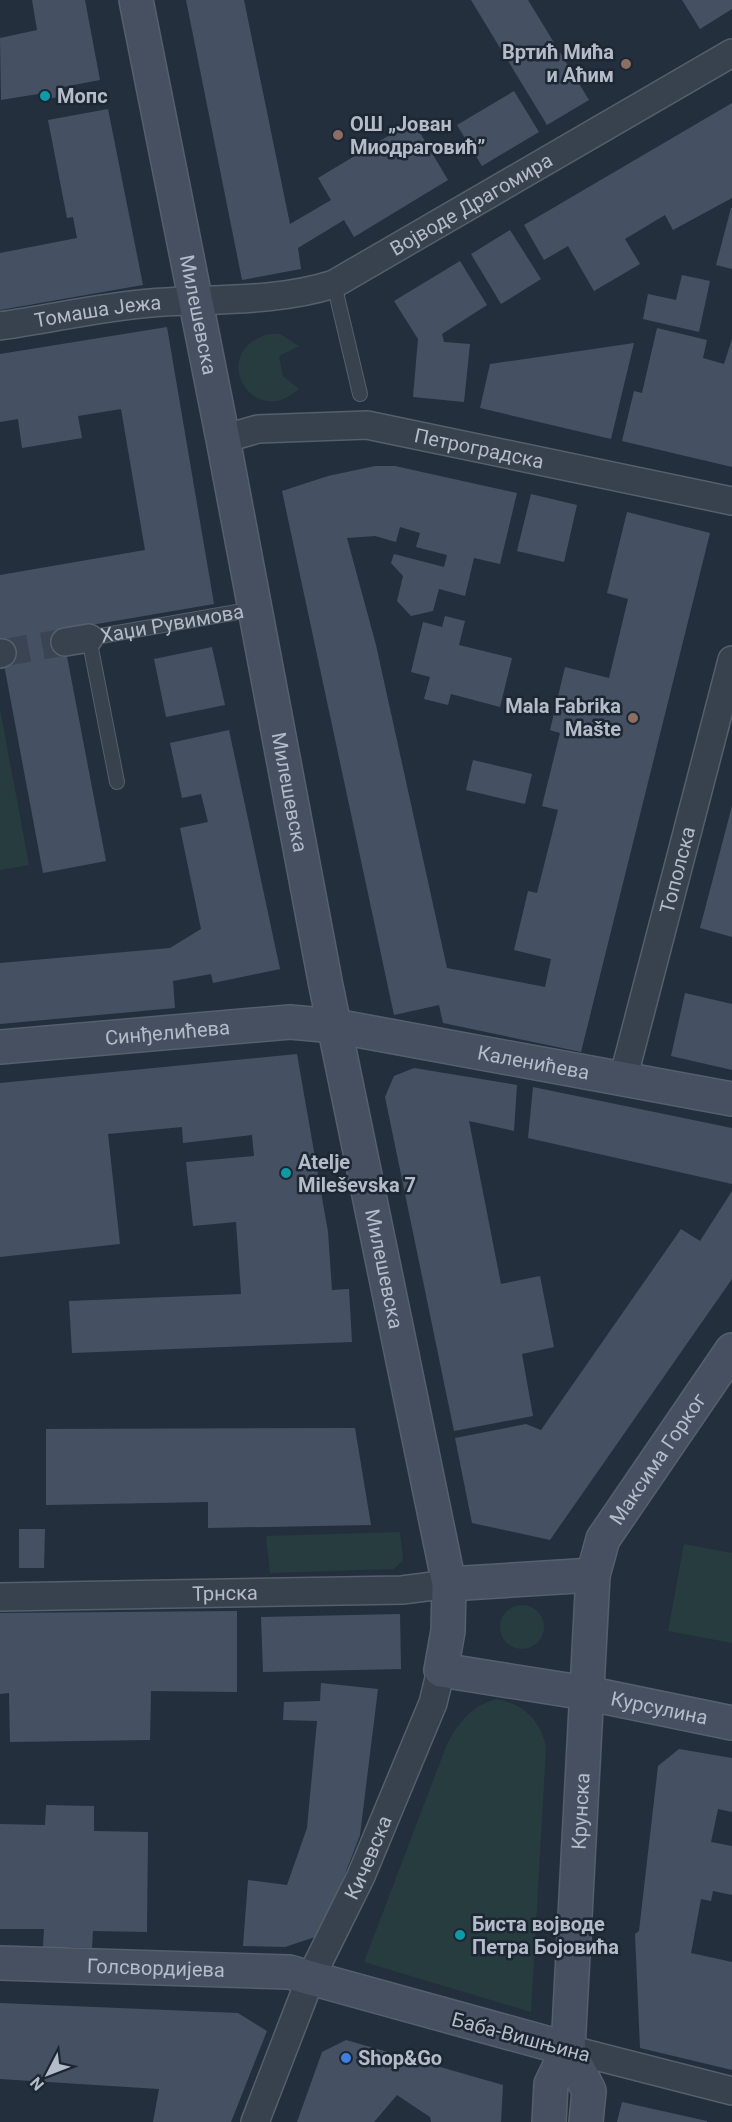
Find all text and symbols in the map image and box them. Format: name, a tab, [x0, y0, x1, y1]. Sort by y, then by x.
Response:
place label: Вртић Мића и Аћим	[502, 40, 614, 87]
marker: Вртић Мића и Аћим	[619, 57, 633, 71]
place label: Мопс	[57, 84, 108, 108]
marker: Мопс	[38, 89, 52, 103]
place label: ОШ „Јован Миодраговић”	[350, 112, 485, 159]
marker: ОШ „Јован Миодраговић”	[331, 128, 345, 142]
street label: Војводе Драгомира	[386, 148, 557, 261]
street label: Милешевска	[175, 253, 222, 377]
street label: Томаша Јежа	[33, 290, 162, 332]
street label: Петроградска	[412, 423, 546, 474]
street label: Хаџи Рувимова	[98, 599, 246, 648]
place label: Mala Fabrika Mašte	[505, 694, 621, 741]
marker: Mala Fabrika Mašte	[626, 711, 640, 725]
street label: Милешевска	[266, 730, 313, 854]
street label: Тополска	[655, 824, 700, 916]
street label: Синђелићева	[104, 1015, 231, 1050]
street label: Каленићева	[476, 1040, 591, 1085]
place label: Atelje Mileševska 7	[298, 1150, 416, 1197]
marker: Atelje Mileševska 7	[279, 1166, 293, 1180]
street label: Милешевска	[360, 1207, 408, 1331]
street label: Максима Горког	[604, 1388, 711, 1529]
street label: Трнска	[192, 1581, 258, 1606]
street label: Курсулина	[609, 1686, 710, 1730]
street label: Крунска	[567, 1772, 595, 1850]
street label: Кичевска	[339, 1812, 397, 1904]
place label: Биста војводе Петра Бојовића	[472, 1912, 619, 1959]
marker: Биста војводе Петра Бојовића	[453, 1928, 467, 1942]
street label: Голсвордијева	[87, 1954, 225, 1982]
street label: Баба-Вишњина	[449, 2007, 593, 2067]
north arrow	[18, 2044, 78, 2104]
place label: Shop&Go	[358, 2046, 442, 2070]
marker: Shop&Go	[339, 2051, 353, 2065]
text: N	[26, 2073, 48, 2094]

